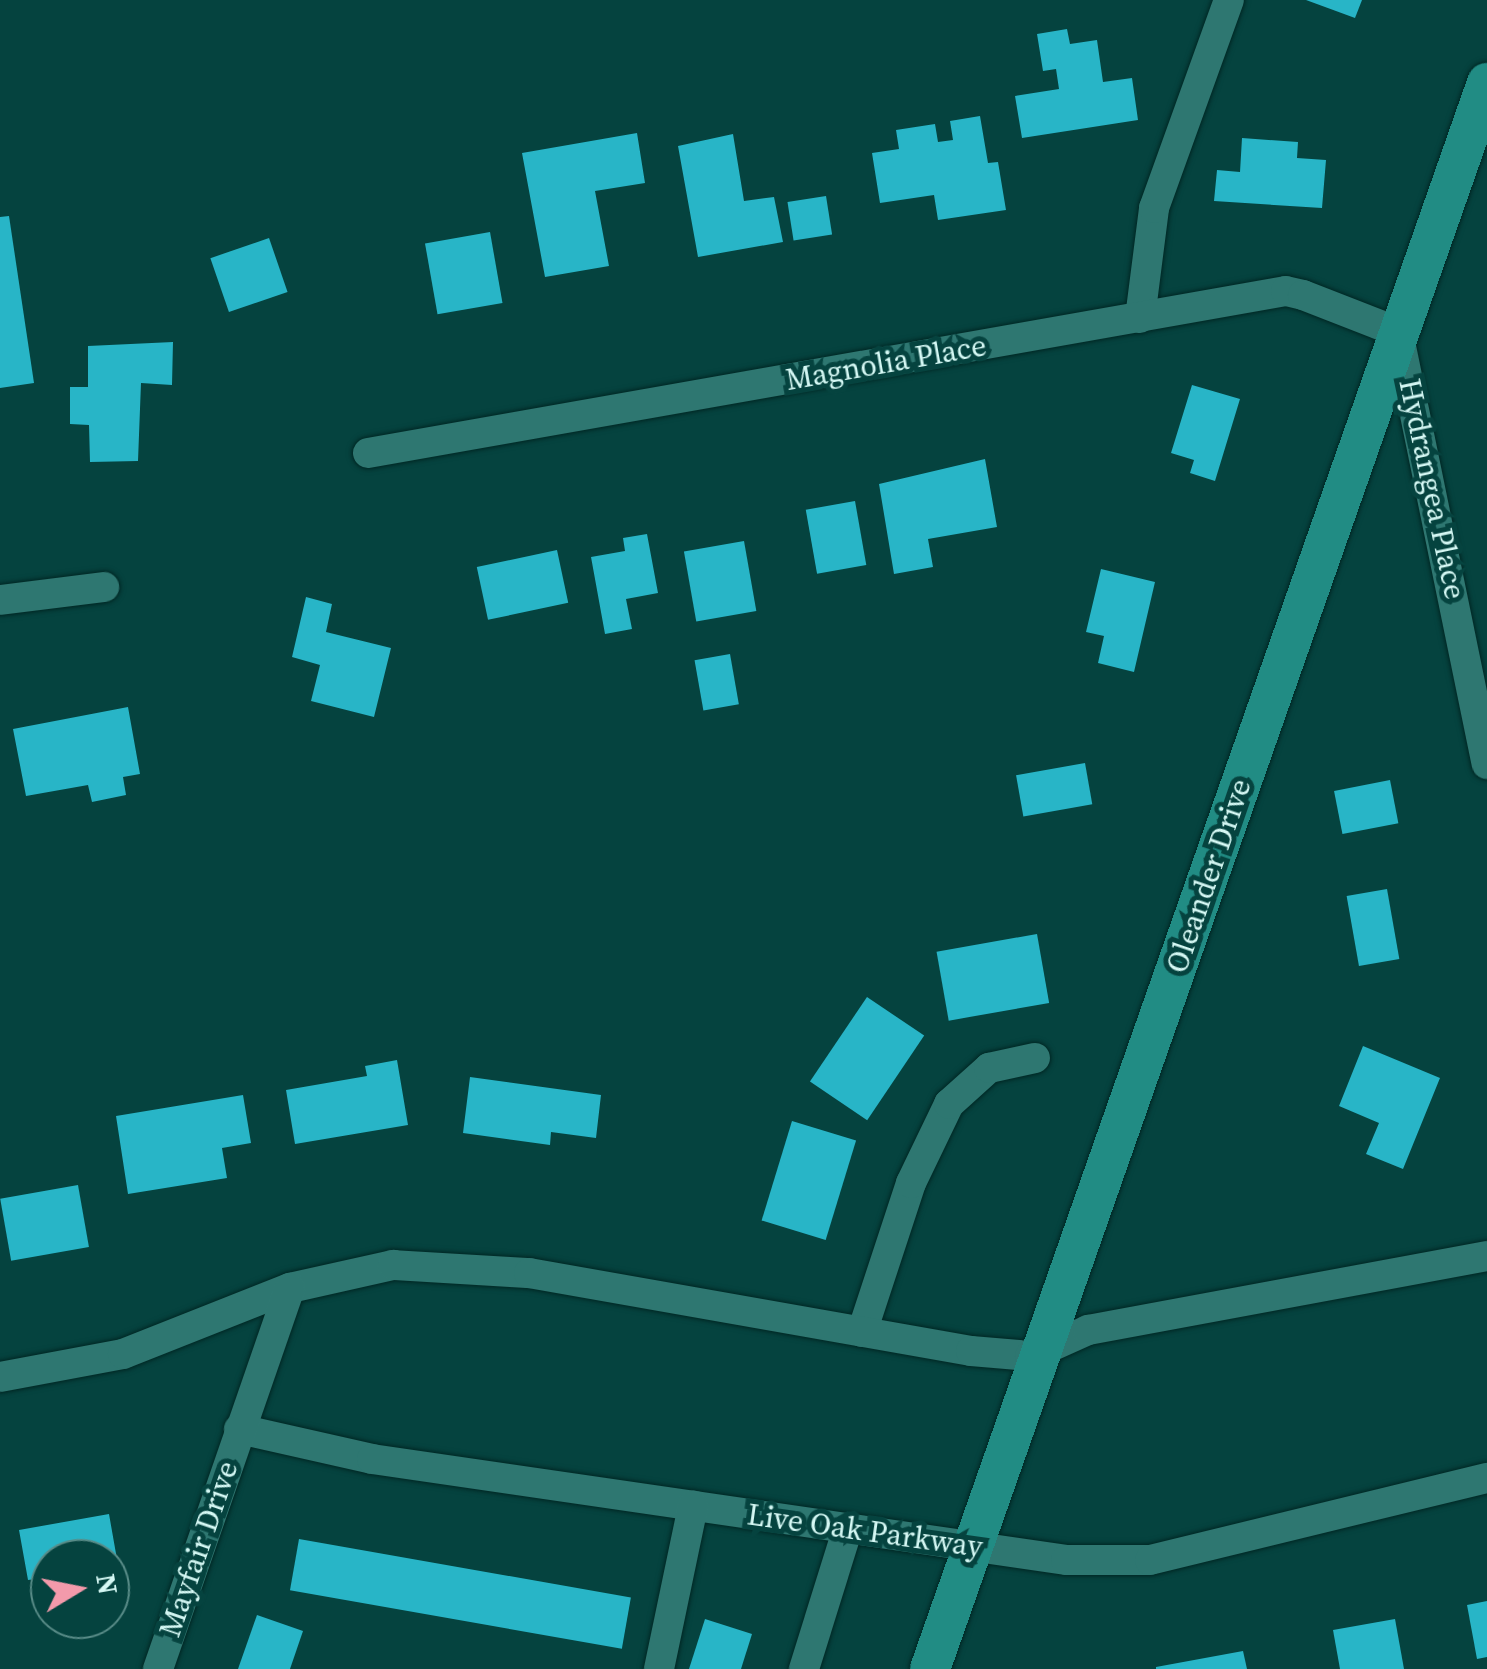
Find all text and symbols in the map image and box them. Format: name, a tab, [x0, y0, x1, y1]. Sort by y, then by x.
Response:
street label: Magnolia Place	[783, 328, 989, 398]
street label: Hydrangea Place	[1391, 376, 1473, 602]
street label: Oleander Drive	[1159, 774, 1259, 978]
street label: Mayfair Drive	[152, 1456, 246, 1642]
street label: Live Oak Parkway	[745, 1497, 985, 1565]
north arrow	[30, 1539, 130, 1639]
text: N	[87, 1571, 128, 1597]

